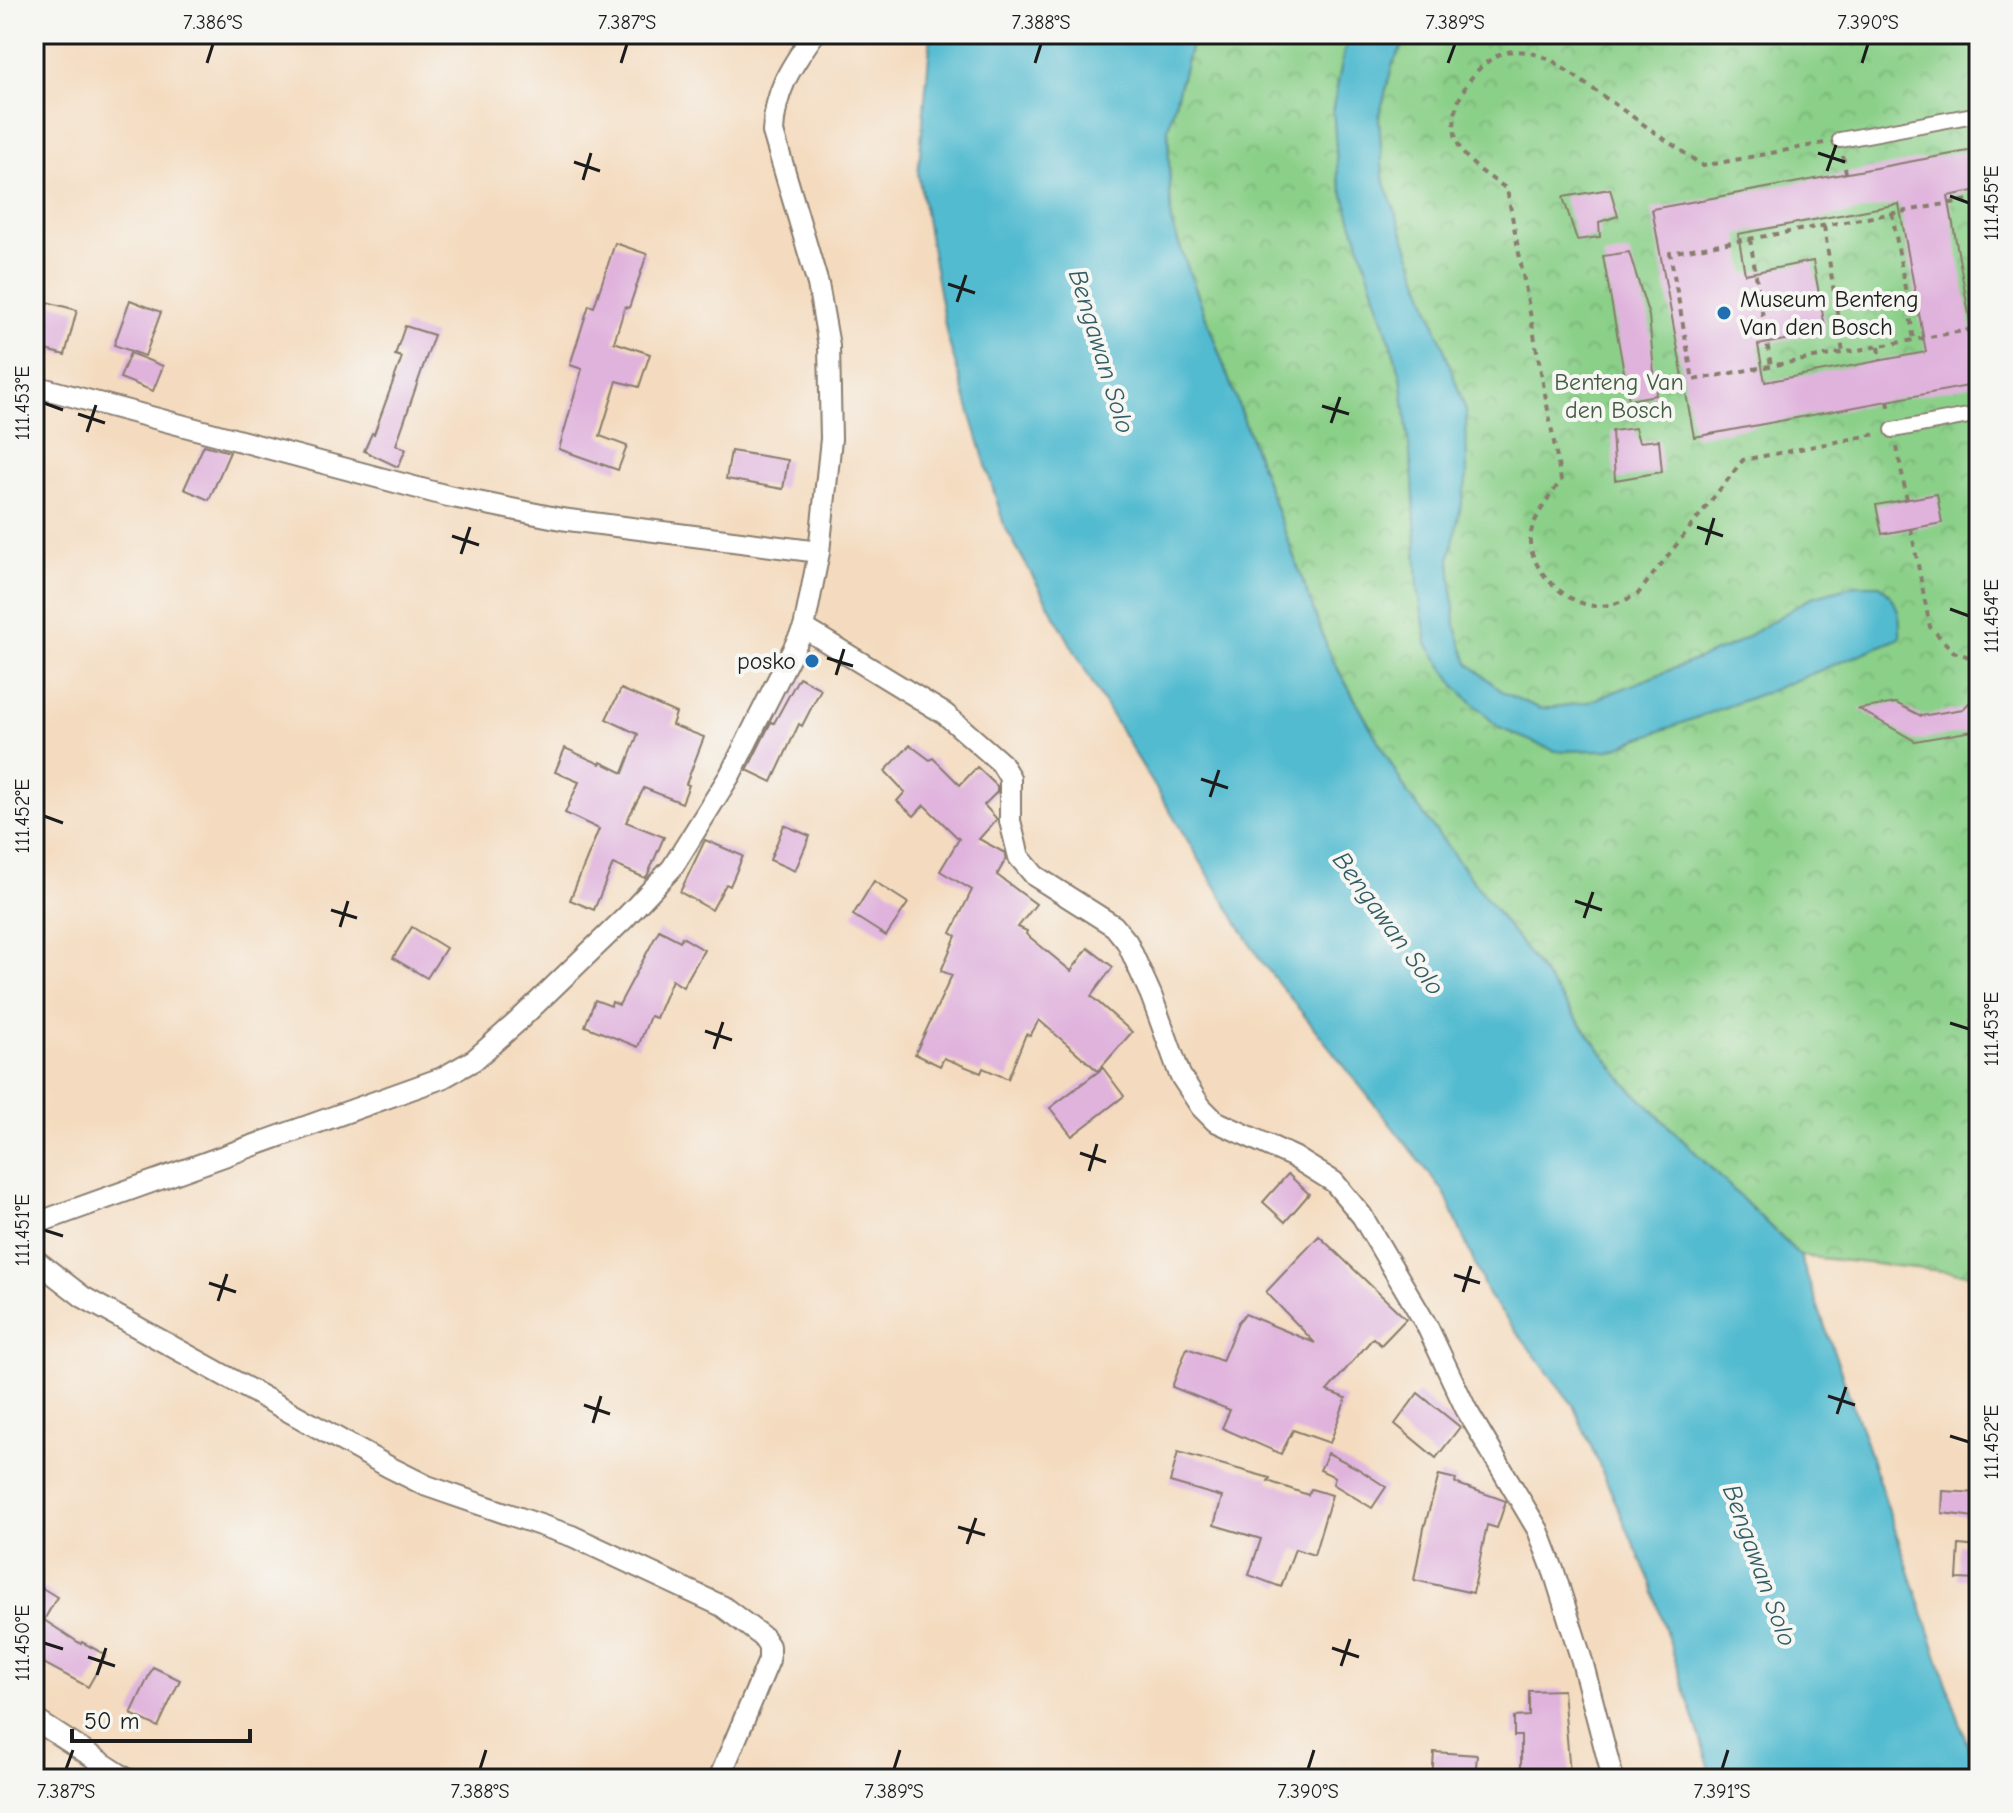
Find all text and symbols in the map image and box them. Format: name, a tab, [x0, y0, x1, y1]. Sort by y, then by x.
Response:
text: 7.386°S	[183, 11, 243, 34]
text: 7.387°S	[598, 11, 656, 34]
text: 7.388°S	[1011, 11, 1071, 34]
text: 7.389°S	[1425, 11, 1485, 34]
text: 7.390°S	[1837, 11, 1899, 34]
text: 111.455°E	[1980, 165, 2003, 241]
water label: Bengawan Solo	[1062, 266, 1140, 437]
place label: Museum Benteng Van den Bosch	[1740, 285, 1919, 341]
marker: Museum Benteng Van den Bosch	[1715, 304, 1733, 322]
text: 111.453°E	[11, 366, 34, 440]
park label: Benteng Van den Bosch	[1554, 368, 1684, 424]
text: 111.454°E	[1980, 579, 2003, 653]
place label: posko	[737, 647, 796, 675]
marker: posko	[803, 652, 821, 670]
text: 111.452°E	[11, 779, 34, 853]
water label: Bengawan Solo	[1326, 846, 1450, 1001]
text: 111.453°E	[1980, 992, 2003, 1066]
text: 111.451°E	[11, 1194, 34, 1266]
text: 111.452°E	[1980, 1405, 2003, 1479]
water label: Bengawan Solo	[1716, 1480, 1802, 1650]
text: 111.450°E	[11, 1605, 34, 1681]
scale bar	[72, 1693, 250, 1743]
text: 50 m	[84, 1707, 140, 1735]
text: 7.387°S	[37, 1780, 95, 1803]
text: 7.388°S	[450, 1780, 510, 1803]
text: 7.389°S	[864, 1780, 924, 1803]
text: 7.390°S	[1277, 1780, 1339, 1803]
text: 7.391°S	[1693, 1780, 1751, 1803]

